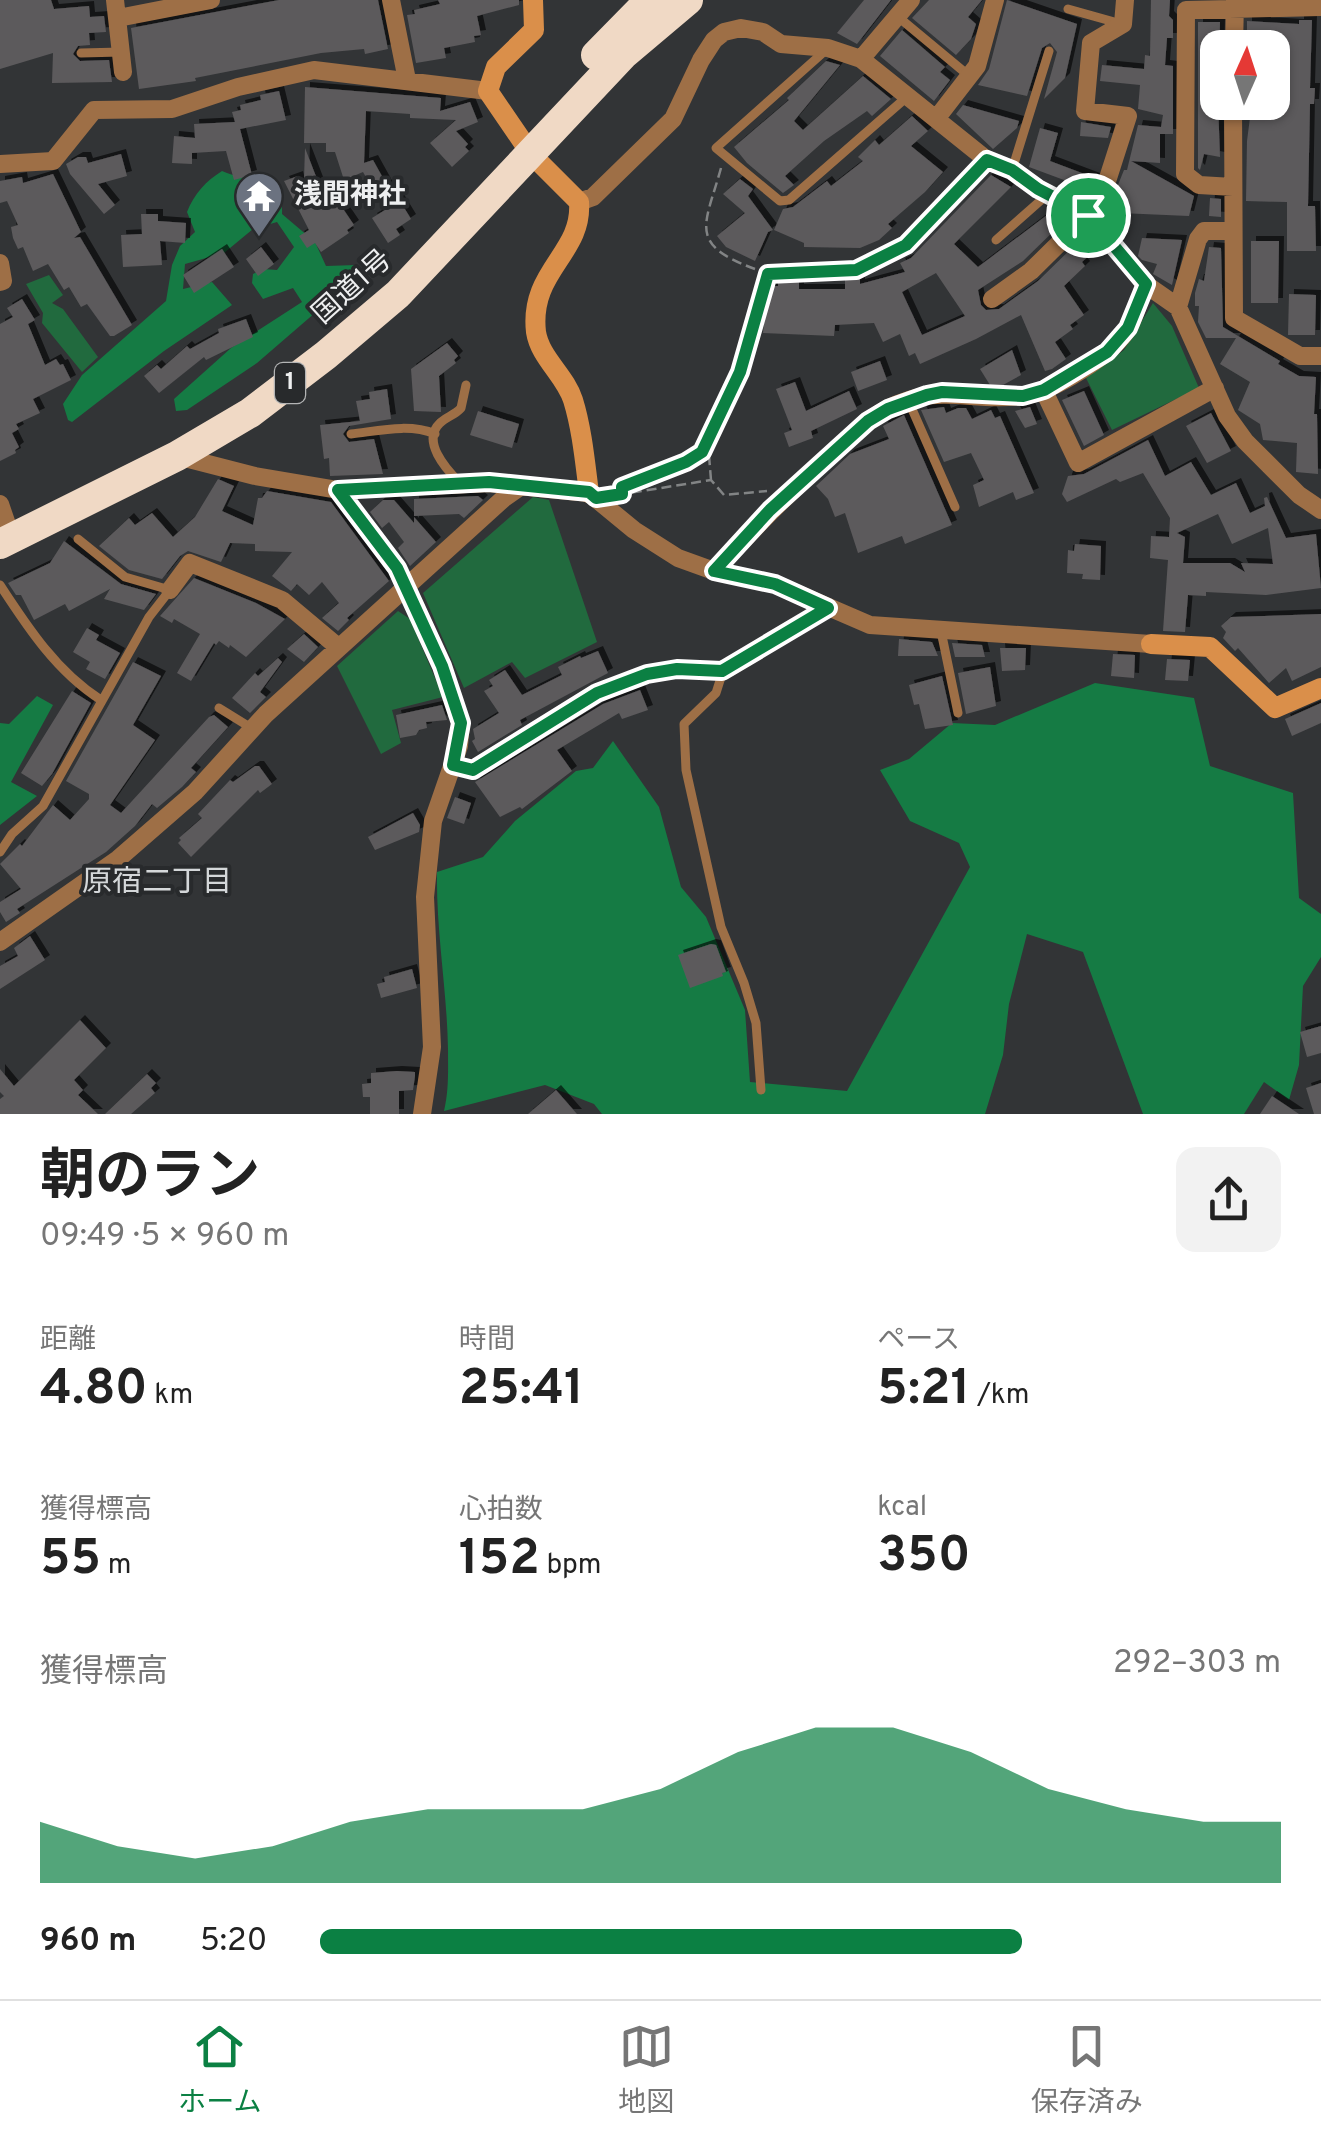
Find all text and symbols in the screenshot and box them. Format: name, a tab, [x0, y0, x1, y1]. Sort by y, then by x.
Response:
north arrow	[1200, 30, 1290, 120]
map controls	[1200, 30, 1290, 120]
temple icon: 浅間神社	[233, 170, 285, 238]
pin	[1046, 173, 1131, 258]
place label: 浅間神社	[294, 178, 406, 214]
icon: arrive	[1061, 188, 1116, 243]
street label: 国道1号	[306, 243, 400, 333]
road number: 1	[275, 363, 305, 403]
district label: 原宿二丁目	[82, 865, 232, 902]
text: 朝のラン	[40, 1144, 260, 1214]
button: share	[1176, 1147, 1281, 1252]
text: 09:49 · 5 × 960 m	[40, 1217, 289, 1257]
text: 距離	[40, 1323, 96, 1359]
text: 時間	[459, 1323, 515, 1359]
text: ペース	[877, 1323, 960, 1359]
text: 4.80	[40, 1359, 148, 1422]
text: 25:41	[459, 1359, 584, 1422]
text: 5:21	[877, 1359, 971, 1422]
text: km	[148, 1378, 193, 1414]
text: /km	[971, 1378, 1029, 1414]
text: kcal	[877, 1490, 927, 1526]
text: 獲得標高	[40, 1493, 152, 1529]
text: 心拍数	[459, 1493, 543, 1529]
text: 350	[877, 1526, 971, 1589]
text: 55	[40, 1529, 101, 1592]
text: 152	[459, 1529, 540, 1592]
text: m	[101, 1548, 131, 1584]
text: bpm	[540, 1548, 601, 1584]
text: 292–303 m	[1113, 1644, 1281, 1684]
text: 獲得標高	[40, 1653, 168, 1693]
text: 960 m	[40, 1922, 136, 1962]
text: 5:20	[200, 1922, 267, 1962]
tab: ホーム	[178, 2019, 261, 2122]
tab: 地図	[618, 2019, 674, 2122]
tab: 保存済み	[1031, 2019, 1143, 2122]

